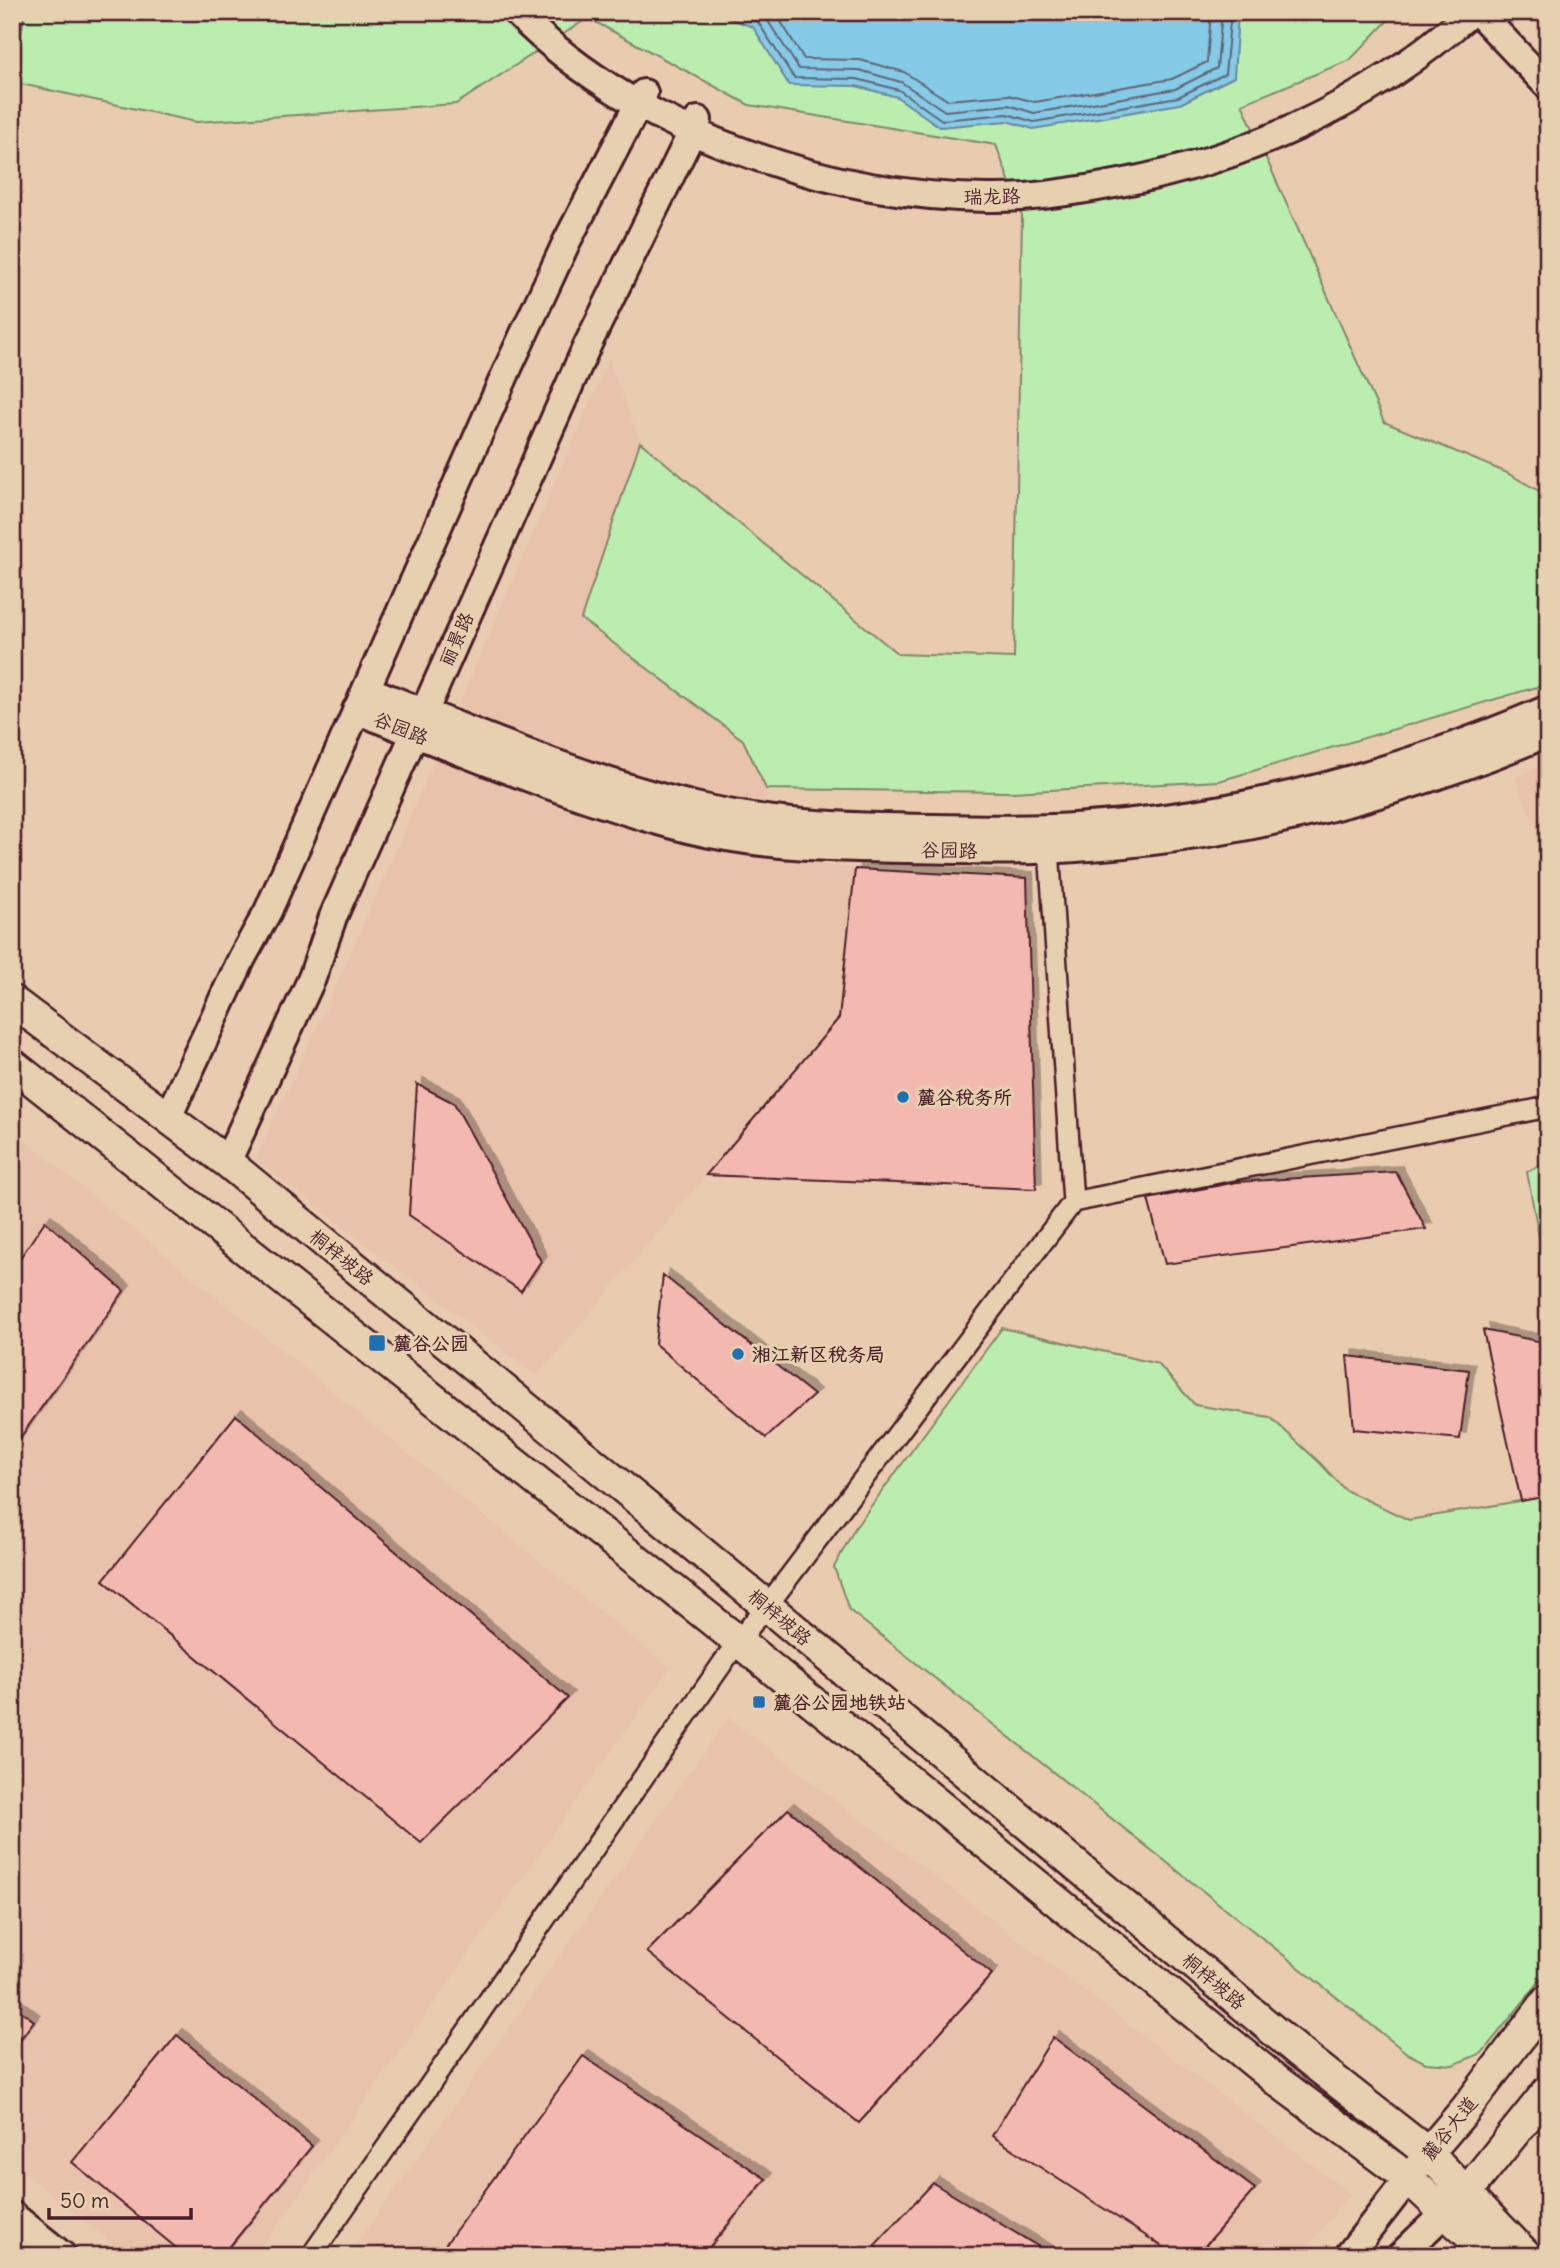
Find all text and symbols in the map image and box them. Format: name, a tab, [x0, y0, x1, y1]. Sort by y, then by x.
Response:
street label: 瑞龙路	[963, 184, 1021, 208]
street label: 丽景路	[433, 608, 479, 670]
street label: 谷园路	[370, 706, 432, 750]
street label: 谷园路	[920, 838, 978, 862]
place label: 麓谷税务所	[917, 1085, 1012, 1109]
marker: 麓谷税务所	[895, 1089, 911, 1105]
street label: 桐梓坡路	[305, 1224, 379, 1290]
place label: 麓谷公园	[393, 1331, 469, 1355]
marker: 麓谷公园	[367, 1333, 387, 1353]
place label: 湘江新区税务局	[752, 1342, 885, 1366]
marker: 湘江新区税务局	[730, 1346, 746, 1362]
street label: 桐梓坡路	[743, 1583, 817, 1651]
place label: 麓谷公园地铁站	[773, 1690, 906, 1714]
marker: 麓谷公园地铁站	[751, 1694, 767, 1710]
street label: 桐梓坡路	[1177, 1947, 1251, 2015]
street label: 麓谷大道	[1416, 2091, 1482, 2165]
scale bar	[49, 2177, 191, 2221]
text: 50 m	[60, 2187, 109, 2214]

